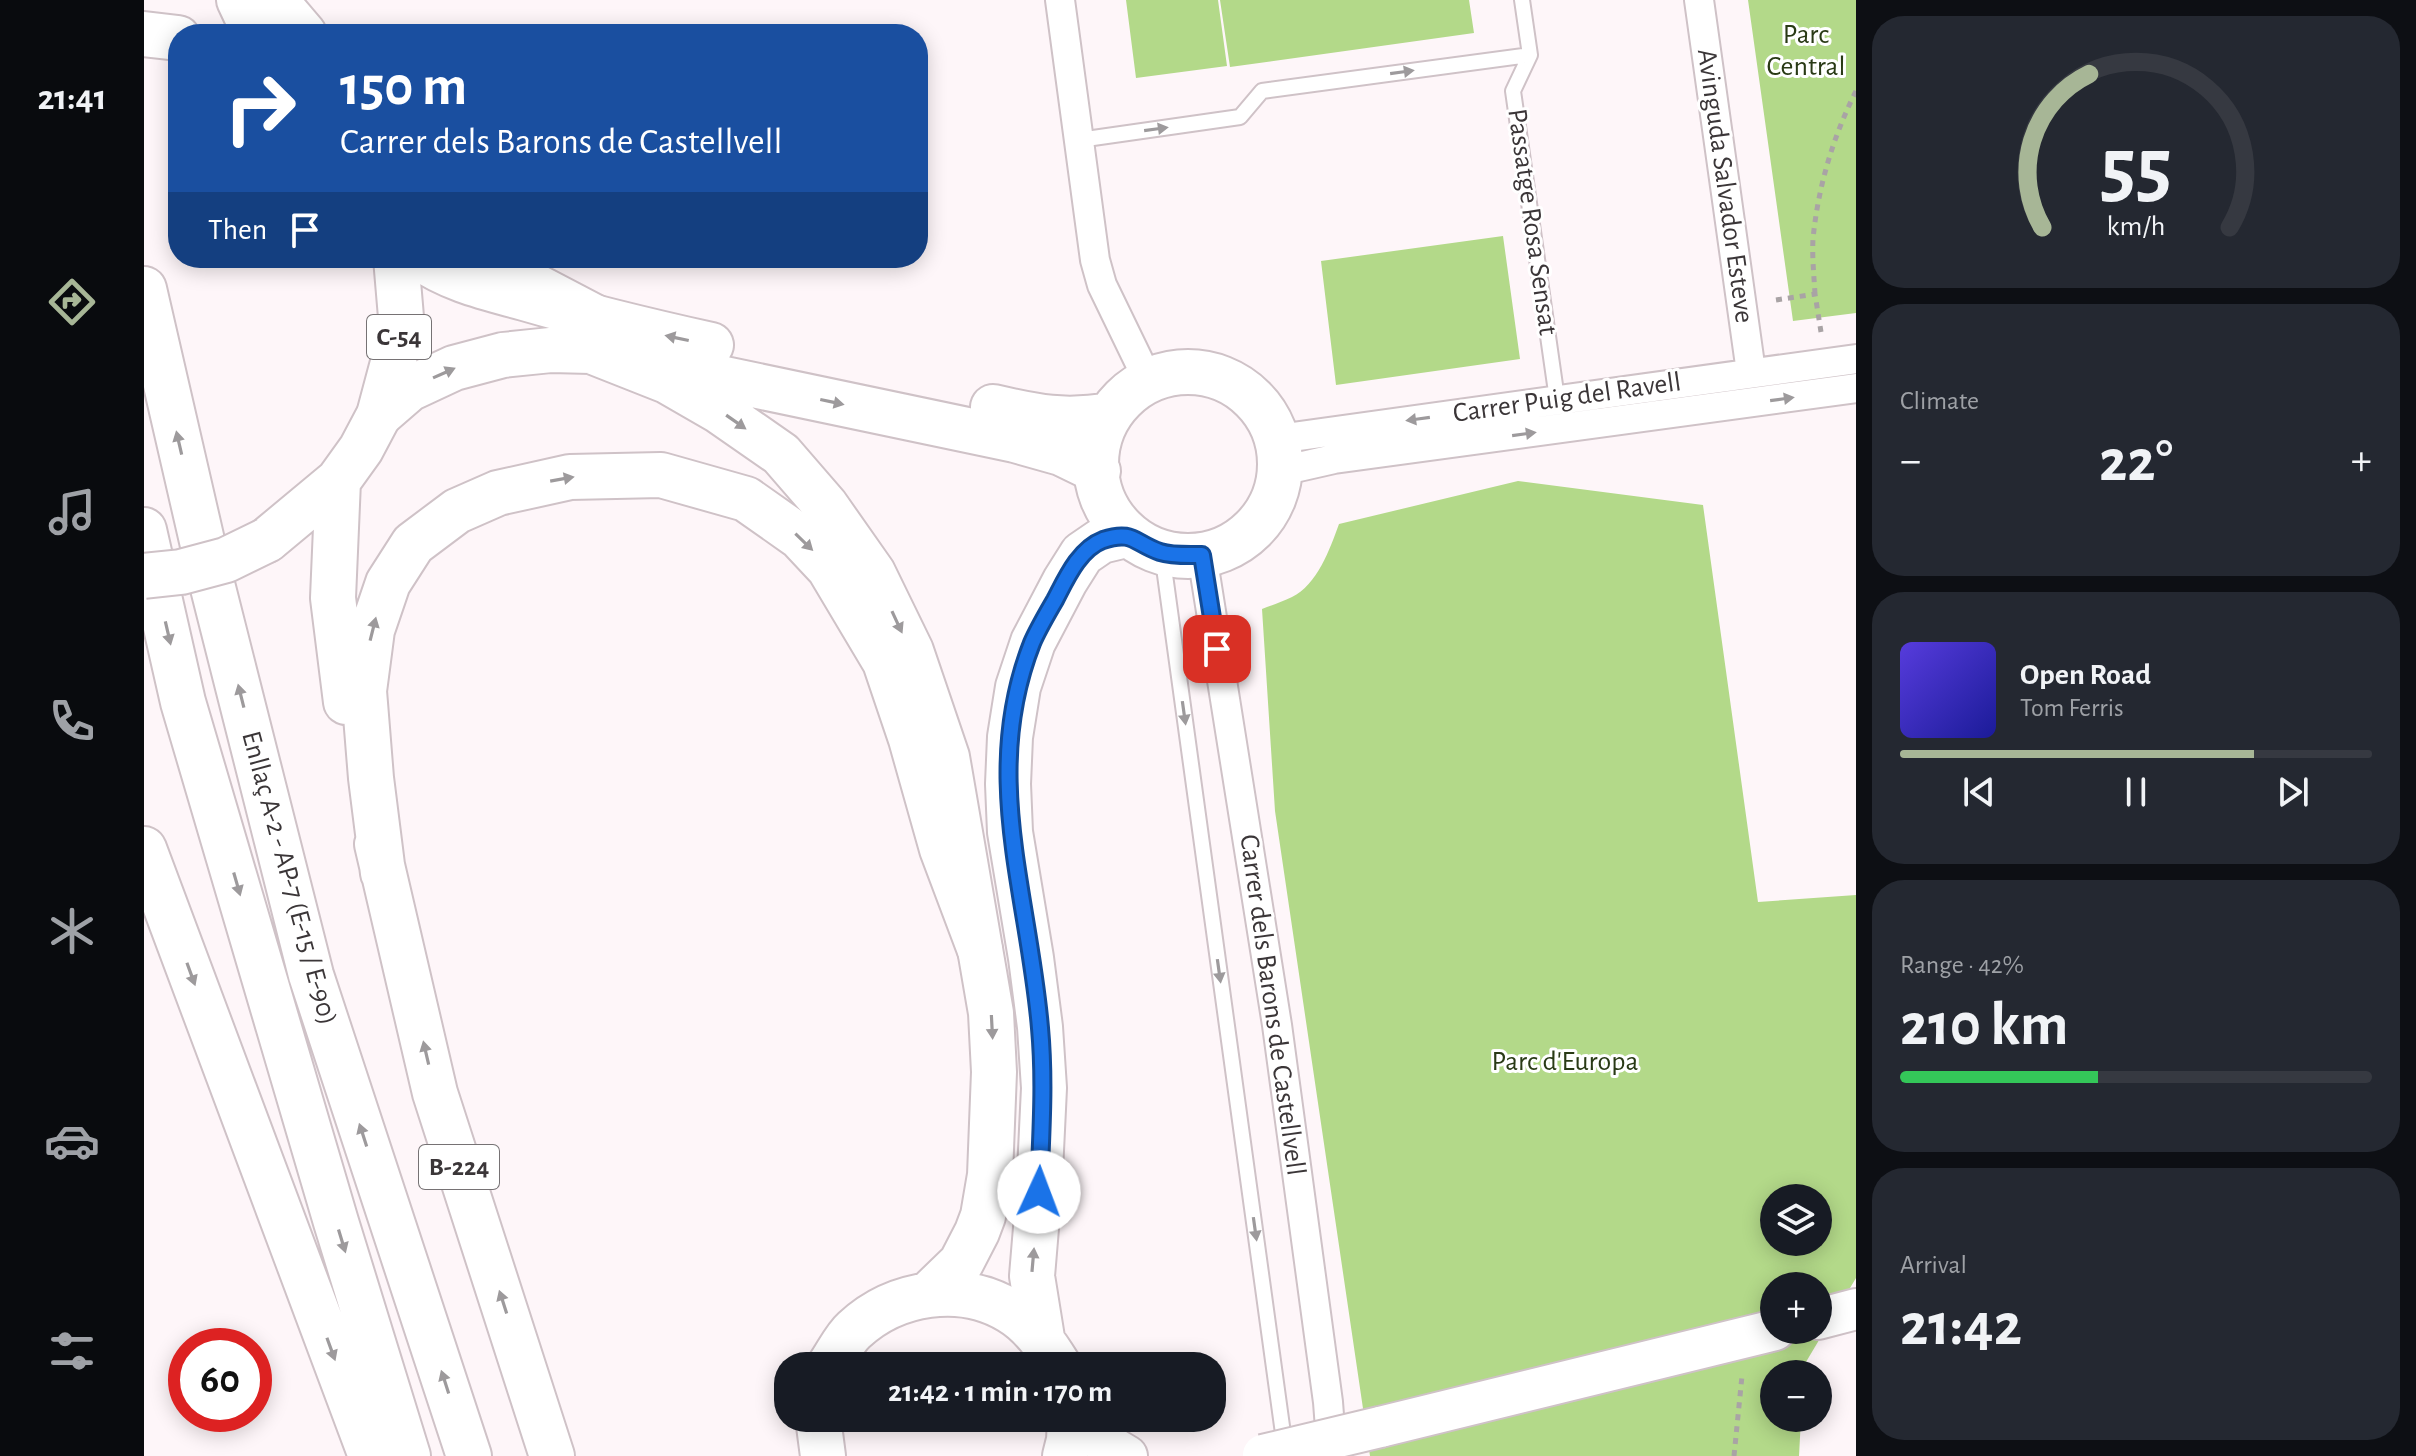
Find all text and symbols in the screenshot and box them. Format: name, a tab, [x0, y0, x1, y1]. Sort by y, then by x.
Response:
park label: Parc Central	[1767, 21, 1845, 81]
street label: Avinguda Salvador Esteve	[1692, 47, 1758, 325]
icon: right	[208, 56, 312, 160]
text: 150 m	[340, 59, 467, 115]
one-way arrow	[1390, 65, 1415, 78]
text: 21:41	[37, 80, 107, 116]
street label: Passatge Rosa Sensat	[1502, 107, 1562, 337]
one-way arrow	[1144, 122, 1169, 135]
text: Carrer dels Barons de Castellvell	[340, 124, 782, 160]
text: 55	[2100, 127, 2172, 211]
icon: arrive	[283, 208, 327, 252]
text: km/h	[2107, 212, 2165, 241]
text: Then	[208, 215, 267, 245]
icon: directions	[44, 274, 100, 330]
road number: C-54	[367, 315, 431, 359]
one-way arrow	[664, 331, 689, 344]
one-way arrow	[433, 366, 456, 380]
street label: Carrer Puig del Ravell	[1451, 368, 1683, 428]
text: Climate	[1900, 388, 1979, 414]
one-way arrow	[1769, 392, 1794, 405]
one-way arrow	[819, 396, 844, 408]
one-way arrow	[1405, 413, 1430, 426]
one-way arrow	[725, 414, 746, 429]
one-way arrow	[1512, 427, 1537, 440]
one-way arrow	[173, 431, 185, 456]
text: 22°	[2099, 432, 2173, 492]
text: −	[1900, 439, 1921, 483]
text: +	[2351, 439, 2372, 483]
one-way arrow	[550, 473, 575, 485]
icon: music	[44, 484, 100, 540]
one-way arrow	[794, 532, 813, 551]
one-way arrow	[890, 610, 904, 633]
pin	[1183, 615, 1251, 683]
one-way arrow	[368, 616, 380, 641]
one-way arrow	[162, 621, 174, 646]
icon: arrive	[1195, 627, 1239, 671]
text: Open Road	[2020, 660, 2151, 690]
one-way arrow	[234, 684, 246, 709]
icon: phone	[44, 693, 100, 749]
text: Tom Ferris	[2020, 695, 2124, 721]
one-way arrow	[1178, 701, 1191, 726]
street label: Enllaç A-2 - AP-7 (E-15 / E-90)	[236, 728, 342, 1028]
icon: previous	[1957, 770, 2001, 814]
icon: pause	[2114, 770, 2158, 814]
icon: next	[2271, 770, 2315, 814]
street label: Carrer dels Barons de Castellvell	[1234, 833, 1310, 1177]
one-way arrow	[231, 872, 244, 896]
icon: climate	[44, 903, 100, 959]
text: Range · 42%	[1900, 952, 2024, 978]
one-way arrow	[1213, 959, 1226, 984]
one-way arrow	[185, 963, 198, 987]
text: 210 km	[1900, 996, 2068, 1056]
one-way arrow	[985, 1015, 998, 1040]
one-way arrow	[419, 1041, 432, 1066]
park label: Parc d'Europa	[1492, 1048, 1639, 1076]
icon: car	[44, 1113, 100, 1169]
one-way arrow	[356, 1123, 369, 1147]
road number: B-224	[419, 1145, 499, 1189]
position arrow	[997, 1150, 1081, 1234]
map controls	[1760, 1184, 1832, 1432]
button: layers	[1760, 1184, 1832, 1256]
one-way arrow	[1249, 1216, 1262, 1241]
one-way arrow	[336, 1229, 349, 1253]
one-way arrow	[1027, 1248, 1040, 1273]
text: Arrival	[1900, 1252, 1967, 1278]
button: +	[1760, 1272, 1832, 1344]
one-way arrow	[496, 1289, 508, 1313]
text: 21:42	[1900, 1296, 2022, 1356]
icon: filters	[44, 1323, 100, 1379]
speed limit sign: 60	[168, 1328, 272, 1432]
one-way arrow	[325, 1337, 338, 1361]
button: −	[1760, 1360, 1832, 1432]
one-way arrow	[438, 1370, 450, 1394]
text: 21:42 · 1 min · 170 m	[888, 1377, 1112, 1407]

